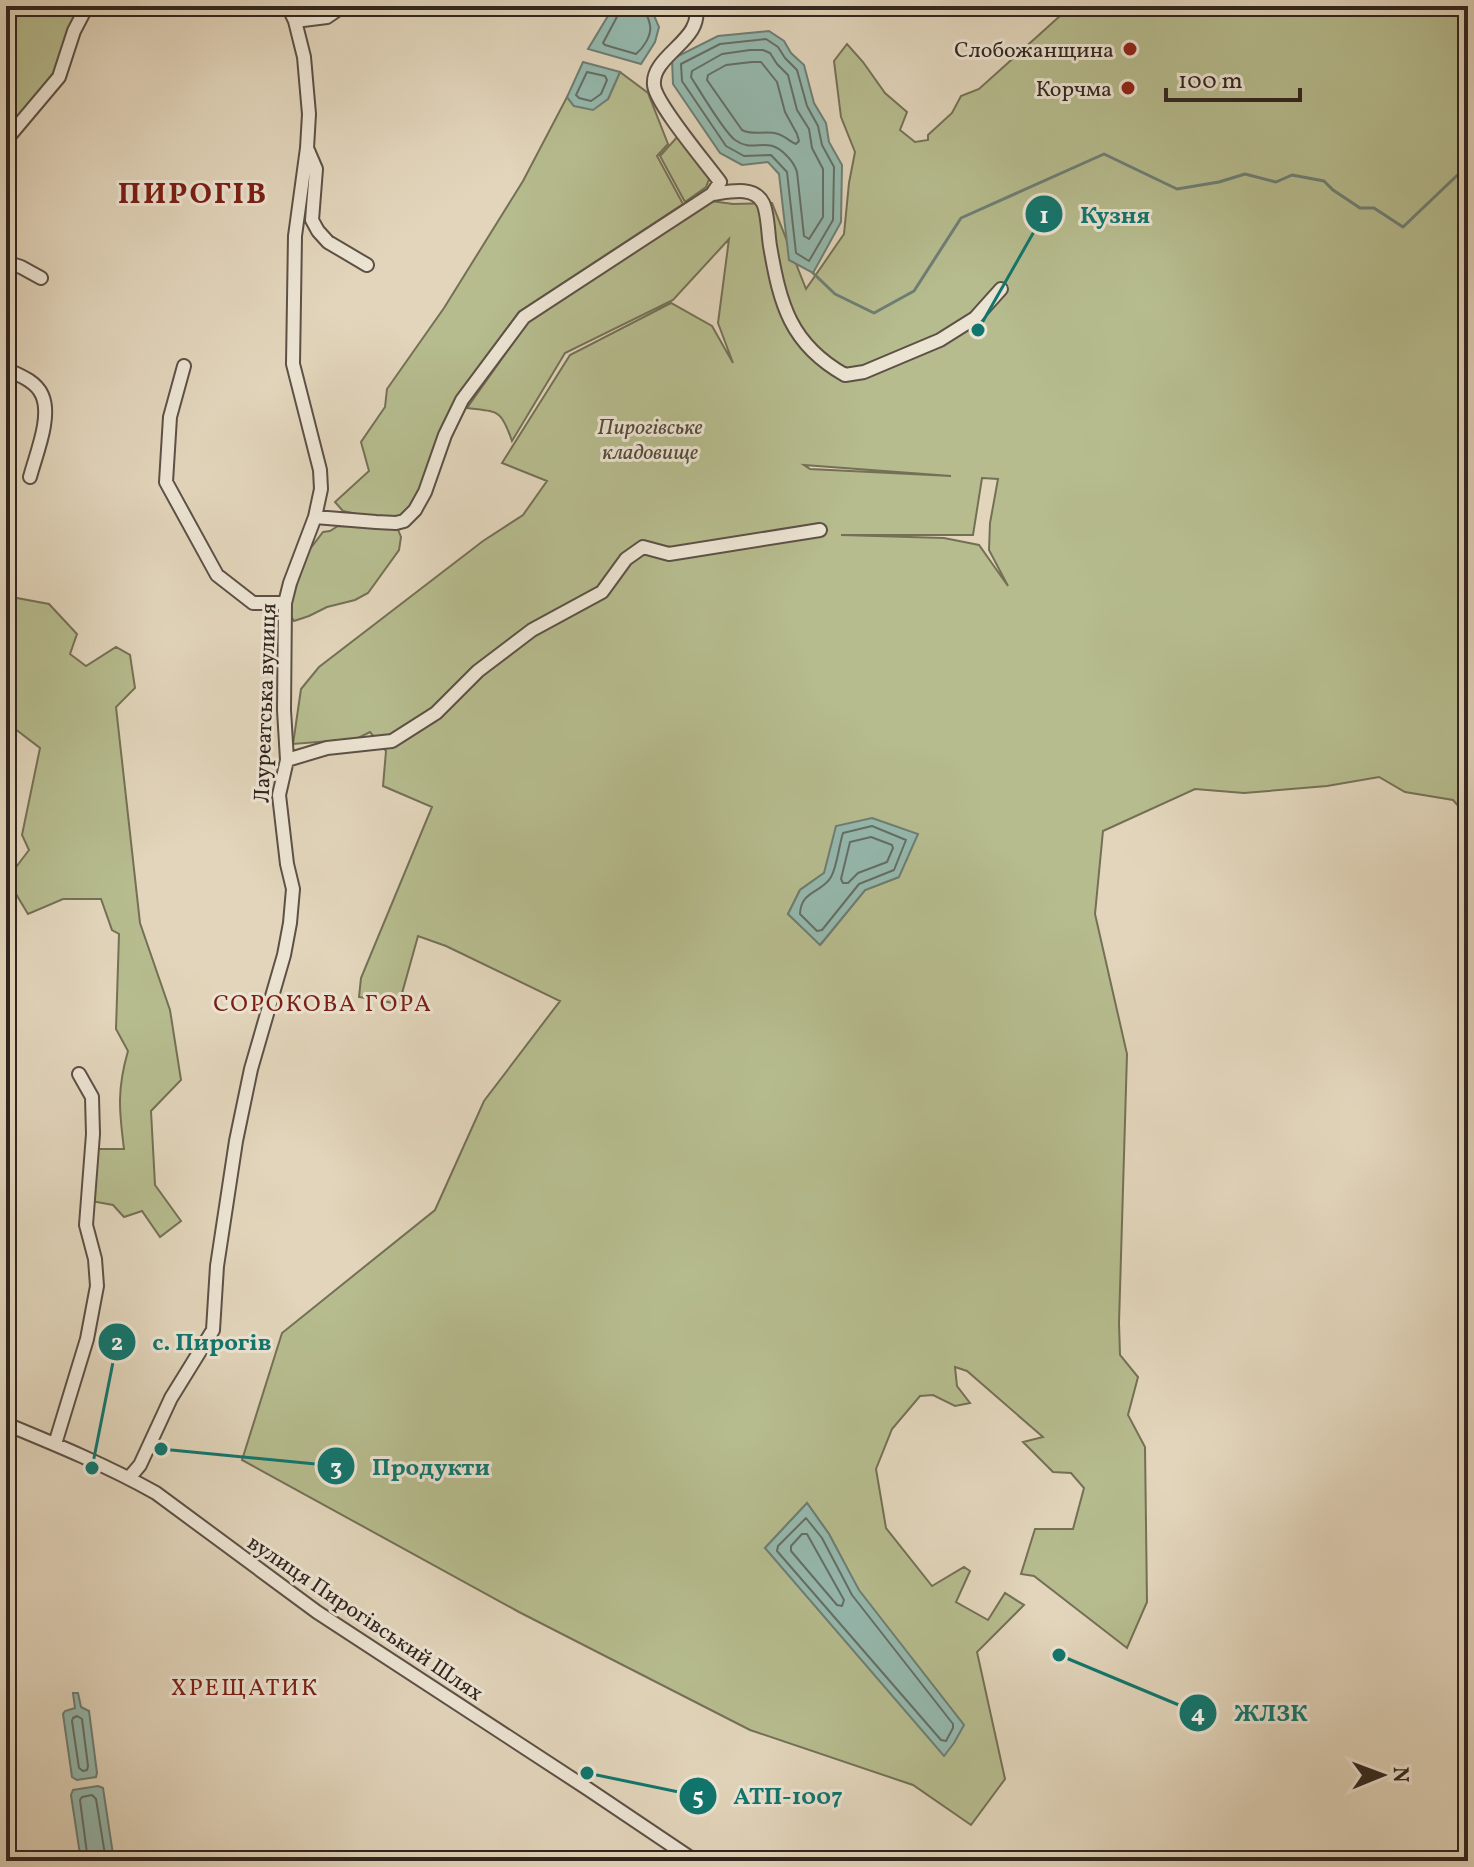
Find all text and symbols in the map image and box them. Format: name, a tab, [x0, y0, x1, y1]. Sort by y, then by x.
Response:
place label: Слобожанщина	[954, 36, 1114, 67]
marker: Слобожанщина	[1121, 40, 1139, 58]
scale bar	[1166, 52, 1300, 102]
text: 100 m	[1178, 65, 1243, 99]
place label: Корчма	[1036, 75, 1112, 106]
marker: Корчма	[1119, 79, 1137, 97]
district label: ПИРОГІВ	[118, 174, 268, 216]
callout: Кузня	[1024, 190, 1166, 238]
text: 1	[1039, 200, 1049, 234]
text: Кузня	[1080, 200, 1150, 234]
park label: Пирогівське кладовище	[598, 413, 702, 469]
street label: Лауреатська вулиця	[248, 602, 285, 804]
district label: СОРОКОВА ГОРА	[213, 988, 433, 1022]
callout: с. Пирогів	[97, 1318, 288, 1366]
text: 2	[111, 1327, 123, 1361]
text: с. Пирогів	[152, 1327, 272, 1361]
callout: Продукти	[316, 1442, 506, 1490]
text: 3	[330, 1452, 342, 1486]
text: Продукти	[372, 1452, 490, 1486]
street label: вулиця Пирогівський Шлях	[241, 1528, 489, 1710]
district label: ХРЕЩАТИК	[171, 1672, 319, 1706]
callout: ЖЛЗК	[1178, 1689, 1323, 1737]
text: 4	[1191, 1698, 1205, 1732]
text: ЖЛЗК	[1234, 1698, 1308, 1732]
north arrow	[1342, 1735, 1422, 1815]
text: N	[1384, 1766, 1415, 1783]
callout: АТП-1007	[678, 1772, 859, 1820]
text: 5	[692, 1781, 704, 1815]
text: АТП-1007	[733, 1781, 843, 1815]

